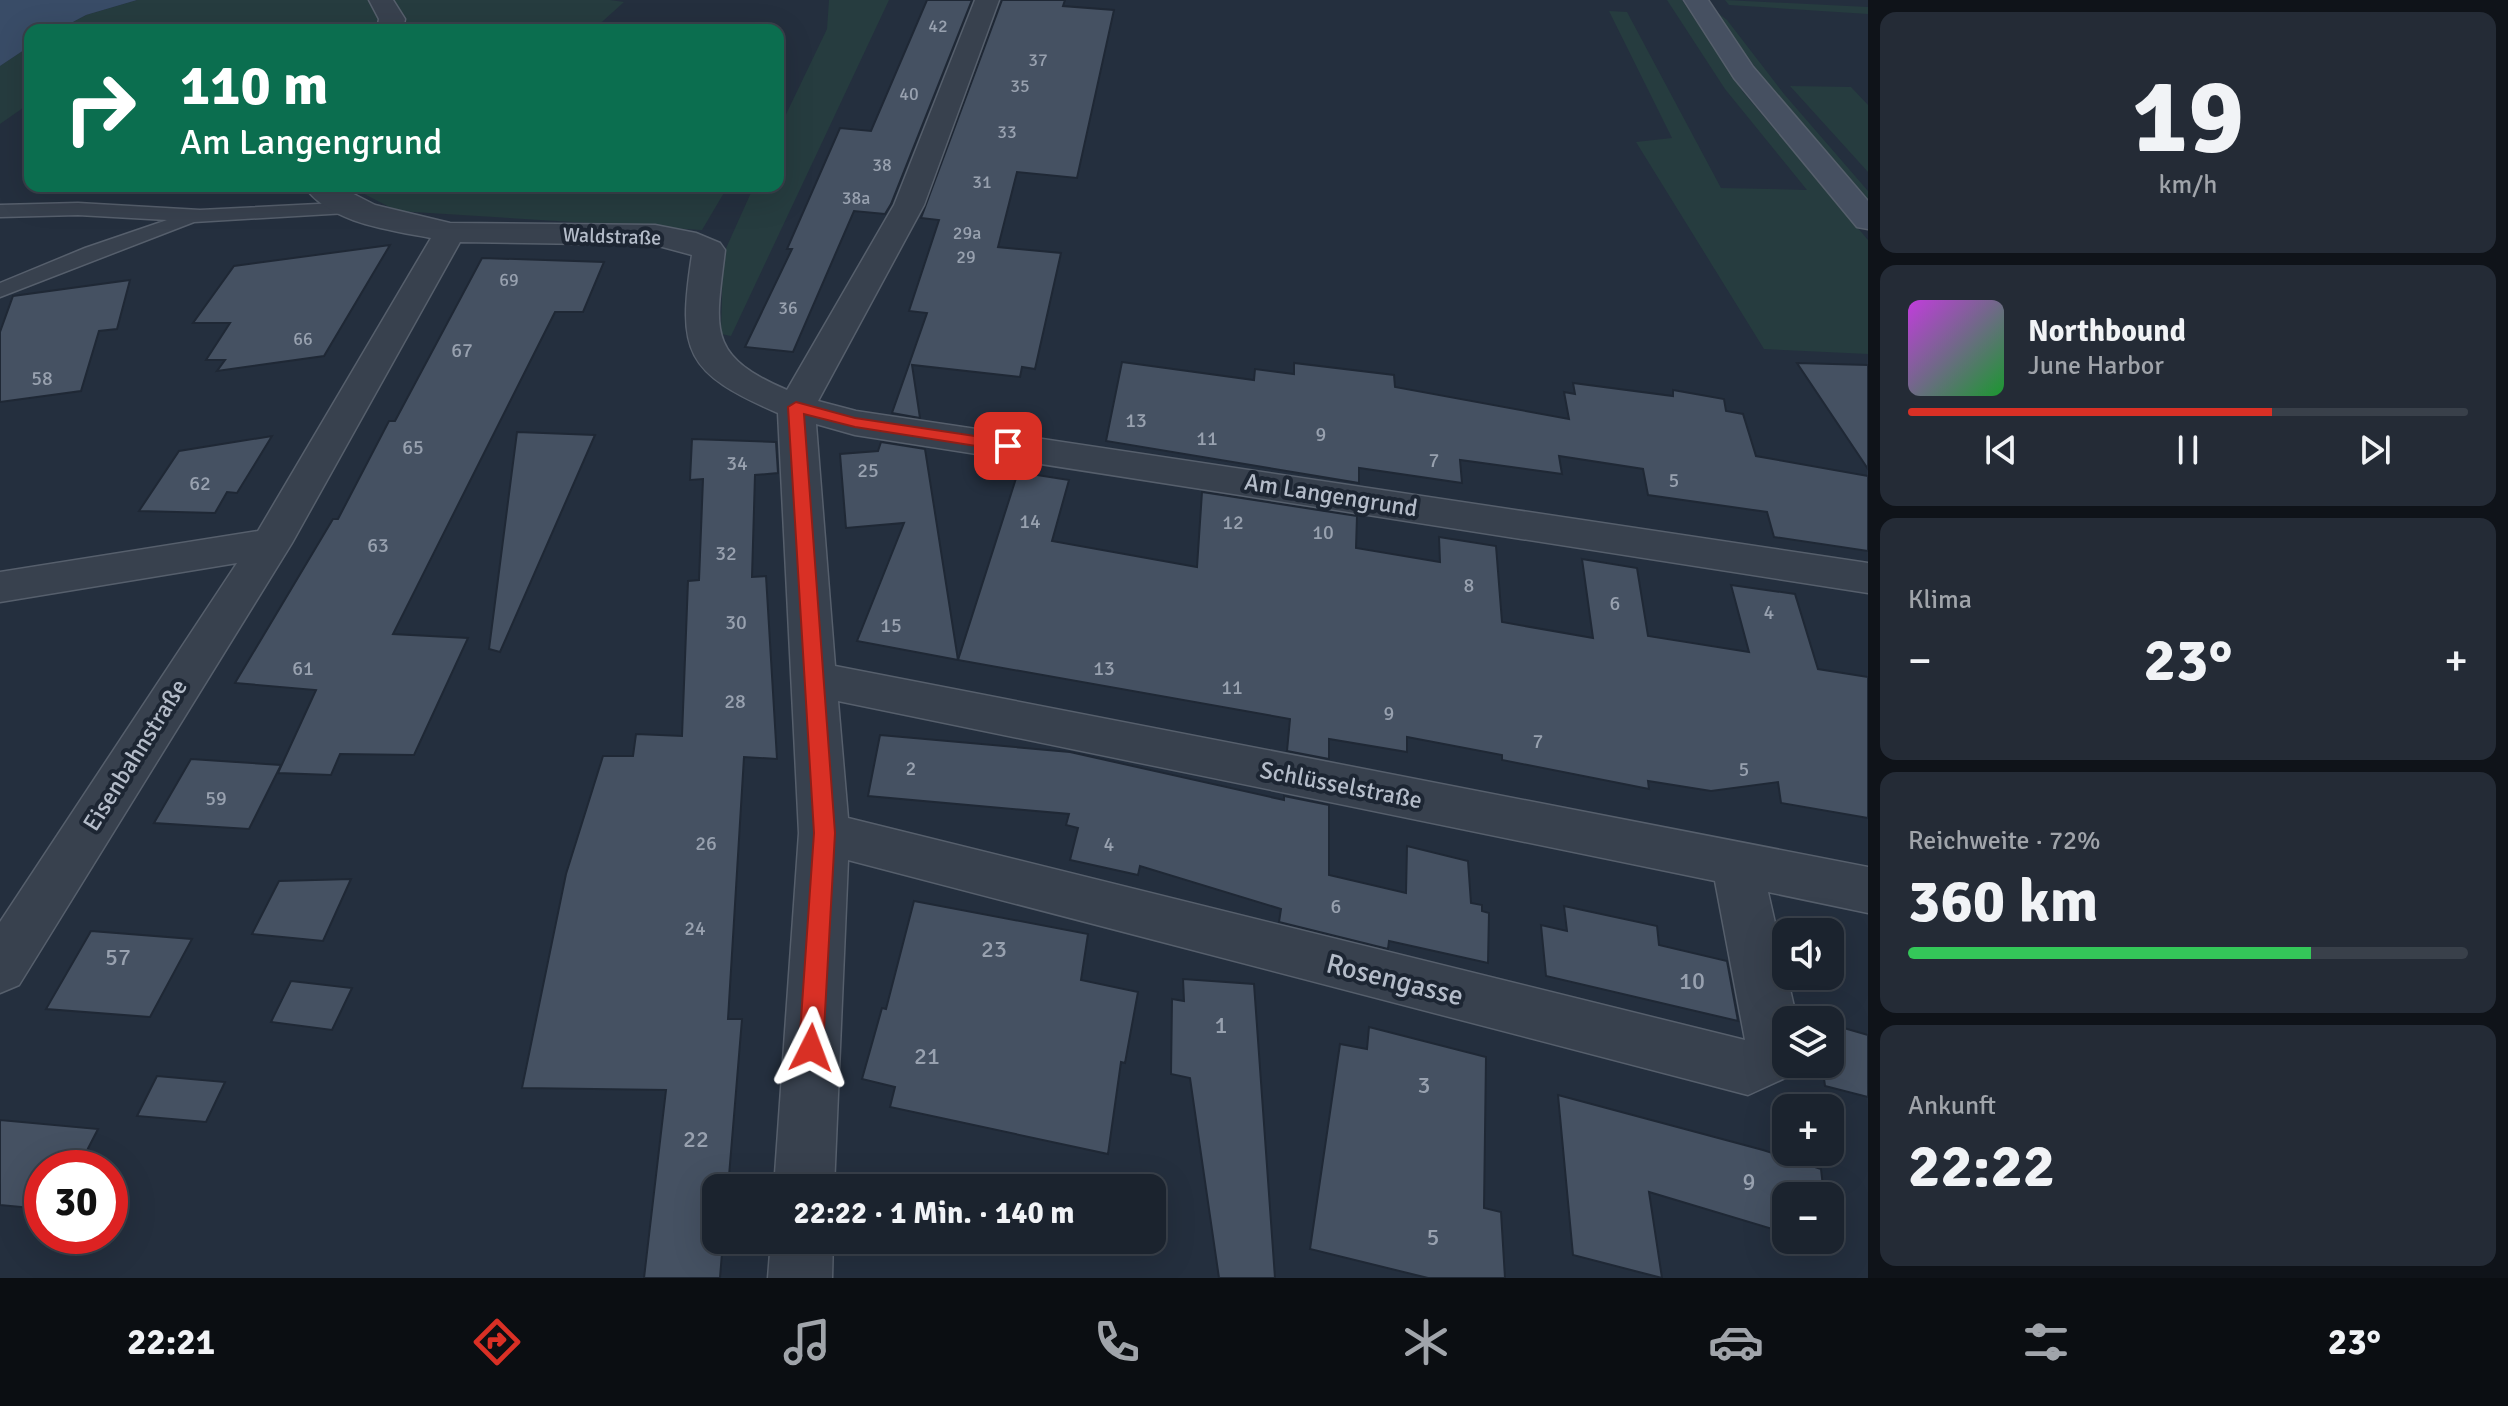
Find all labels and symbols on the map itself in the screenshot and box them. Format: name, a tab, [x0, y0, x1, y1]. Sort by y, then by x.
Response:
house number: 42	[928, 15, 948, 37]
house number: 37	[1028, 49, 1048, 71]
house number: 35	[1010, 75, 1030, 97]
house number: 40	[899, 83, 919, 105]
house number: 33	[997, 121, 1017, 143]
house number: 38	[872, 154, 892, 176]
house number: 31	[972, 171, 992, 193]
house number: 38a	[842, 187, 870, 209]
street label: Waldstraße	[562, 222, 662, 251]
house number: 29a	[953, 222, 981, 244]
house number: 29	[956, 246, 976, 268]
house number: 69	[499, 269, 519, 291]
house number: 36	[778, 297, 798, 319]
house number: 66	[293, 328, 313, 350]
house number: 67	[451, 338, 473, 363]
house number: 58	[31, 366, 53, 391]
house number: 13	[1125, 408, 1147, 433]
pin	[974, 412, 1042, 480]
house number: 9	[1316, 422, 1326, 447]
house number: 11	[1196, 426, 1218, 451]
house number: 65	[402, 435, 424, 460]
house number: 7	[1429, 448, 1439, 473]
house number: 34	[726, 451, 748, 476]
house number: 25	[857, 458, 879, 483]
street label: Am Langengrund	[1242, 467, 1420, 523]
house number: 5	[1669, 468, 1679, 493]
house number: 62	[189, 471, 211, 496]
house number: 14	[1019, 509, 1041, 534]
house number: 12	[1222, 510, 1244, 535]
house number: 10	[1312, 520, 1334, 545]
house number: 63	[367, 533, 389, 558]
house number: 32	[715, 541, 737, 566]
house number: 8	[1464, 573, 1474, 598]
house number: 6	[1610, 591, 1620, 616]
house number: 4	[1764, 600, 1775, 625]
house number: 30	[725, 610, 747, 635]
house number: 15	[880, 613, 902, 638]
house number: 61	[292, 656, 314, 681]
house number: 13	[1093, 656, 1115, 681]
street label: Eisenbahnstraße	[76, 673, 194, 837]
house number: 11	[1221, 675, 1243, 700]
house number: 28	[724, 689, 746, 714]
house number: 9	[1384, 701, 1394, 726]
house number: 7	[1533, 729, 1543, 754]
street label: Schlüsselstraße	[1257, 755, 1425, 815]
house number: 2	[906, 756, 916, 781]
house number: 5	[1739, 757, 1749, 782]
house number: 59	[205, 786, 227, 811]
house number: 26	[695, 831, 717, 856]
house number: 4	[1104, 832, 1115, 857]
house number: 6	[1331, 894, 1341, 919]
house number: 24	[684, 916, 706, 941]
house number: 23	[981, 934, 1007, 964]
house number: 57	[105, 942, 131, 972]
street label: Rosengasse	[1323, 947, 1467, 1013]
house number: 10	[1679, 966, 1705, 996]
position arrow	[769, 1006, 853, 1090]
house number: 1	[1215, 1010, 1227, 1040]
house number: 21	[914, 1041, 940, 1071]
house number: 3	[1418, 1070, 1430, 1100]
house number: 22	[683, 1124, 709, 1154]
speed limit sign: 30	[24, 1150, 128, 1254]
house number: 9	[1743, 1167, 1755, 1197]
house number: 5	[1427, 1222, 1439, 1252]

